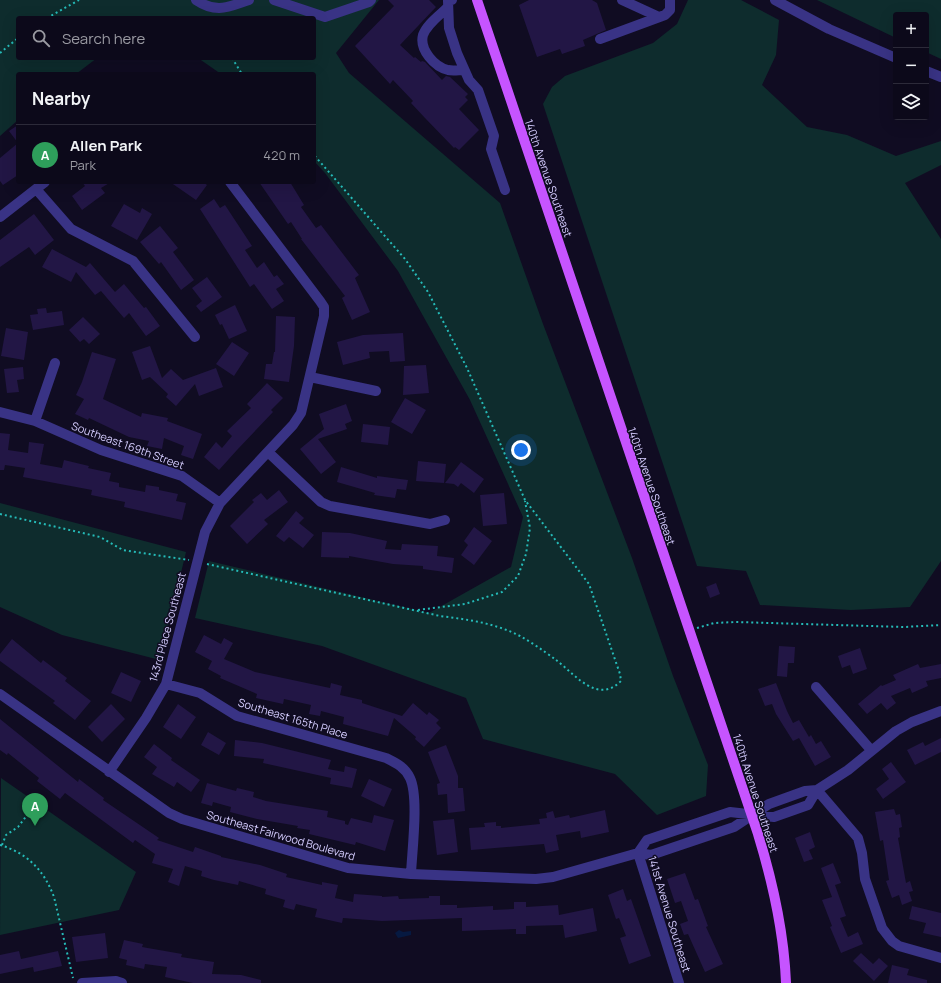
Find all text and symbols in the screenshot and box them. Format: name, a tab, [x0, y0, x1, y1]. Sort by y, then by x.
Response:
map controls	[893, 12, 929, 120]
button: +	[893, 12, 929, 48]
search box	[16, 16, 316, 60]
icon: search	[30, 27, 52, 49]
text: Search here	[62, 28, 145, 49]
button: −	[893, 48, 929, 84]
button: layers	[893, 84, 929, 120]
text: Nearby	[32, 87, 90, 110]
street label: 140th Avenue Southeast	[522, 117, 576, 239]
text: Allen Park	[70, 135, 142, 156]
text: A	[41, 146, 49, 164]
text: 420 m	[263, 146, 300, 164]
text: Park	[70, 156, 96, 174]
street label: Southeast 169th Street	[70, 418, 186, 472]
street label: 140th Avenue Southeast	[625, 425, 679, 547]
your location	[511, 440, 531, 460]
street label: 143rd Place Southeast	[145, 571, 189, 683]
street label: Southeast 165th Place	[236, 694, 350, 742]
street label: 140th Avenue Southeast	[730, 732, 782, 854]
pin: A	[22, 793, 48, 826]
street label: Southeast Fairwood Boulevard	[205, 807, 357, 863]
street label: 141st Avenue Southeast	[645, 854, 695, 974]

